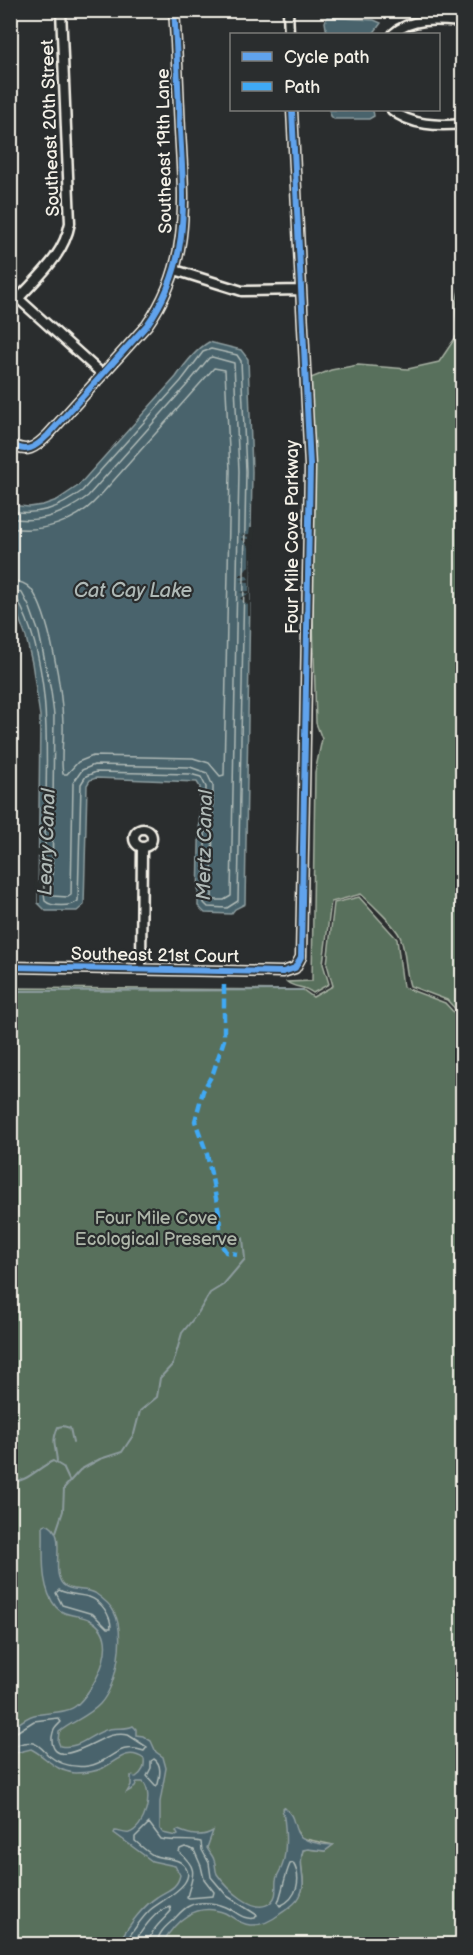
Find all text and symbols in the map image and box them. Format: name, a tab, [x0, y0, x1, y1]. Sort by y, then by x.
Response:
legend	[230, 33, 440, 111]
street label: Southeast 20th Street	[37, 39, 64, 217]
text: Cycle path	[284, 47, 370, 68]
street label: Southeast 19th Lane	[153, 68, 176, 234]
text: Path	[284, 77, 320, 98]
street label: Four Mile Cove Parkway	[282, 439, 303, 634]
water label: Cat Cay Lake	[74, 579, 193, 603]
water label: Leary Canal	[33, 787, 61, 896]
water label: Mertz Canal	[192, 788, 218, 900]
street label: Southeast 21st Court	[71, 944, 240, 967]
park label: Four Mile Cove Ecological Preserve	[75, 1208, 237, 1250]

